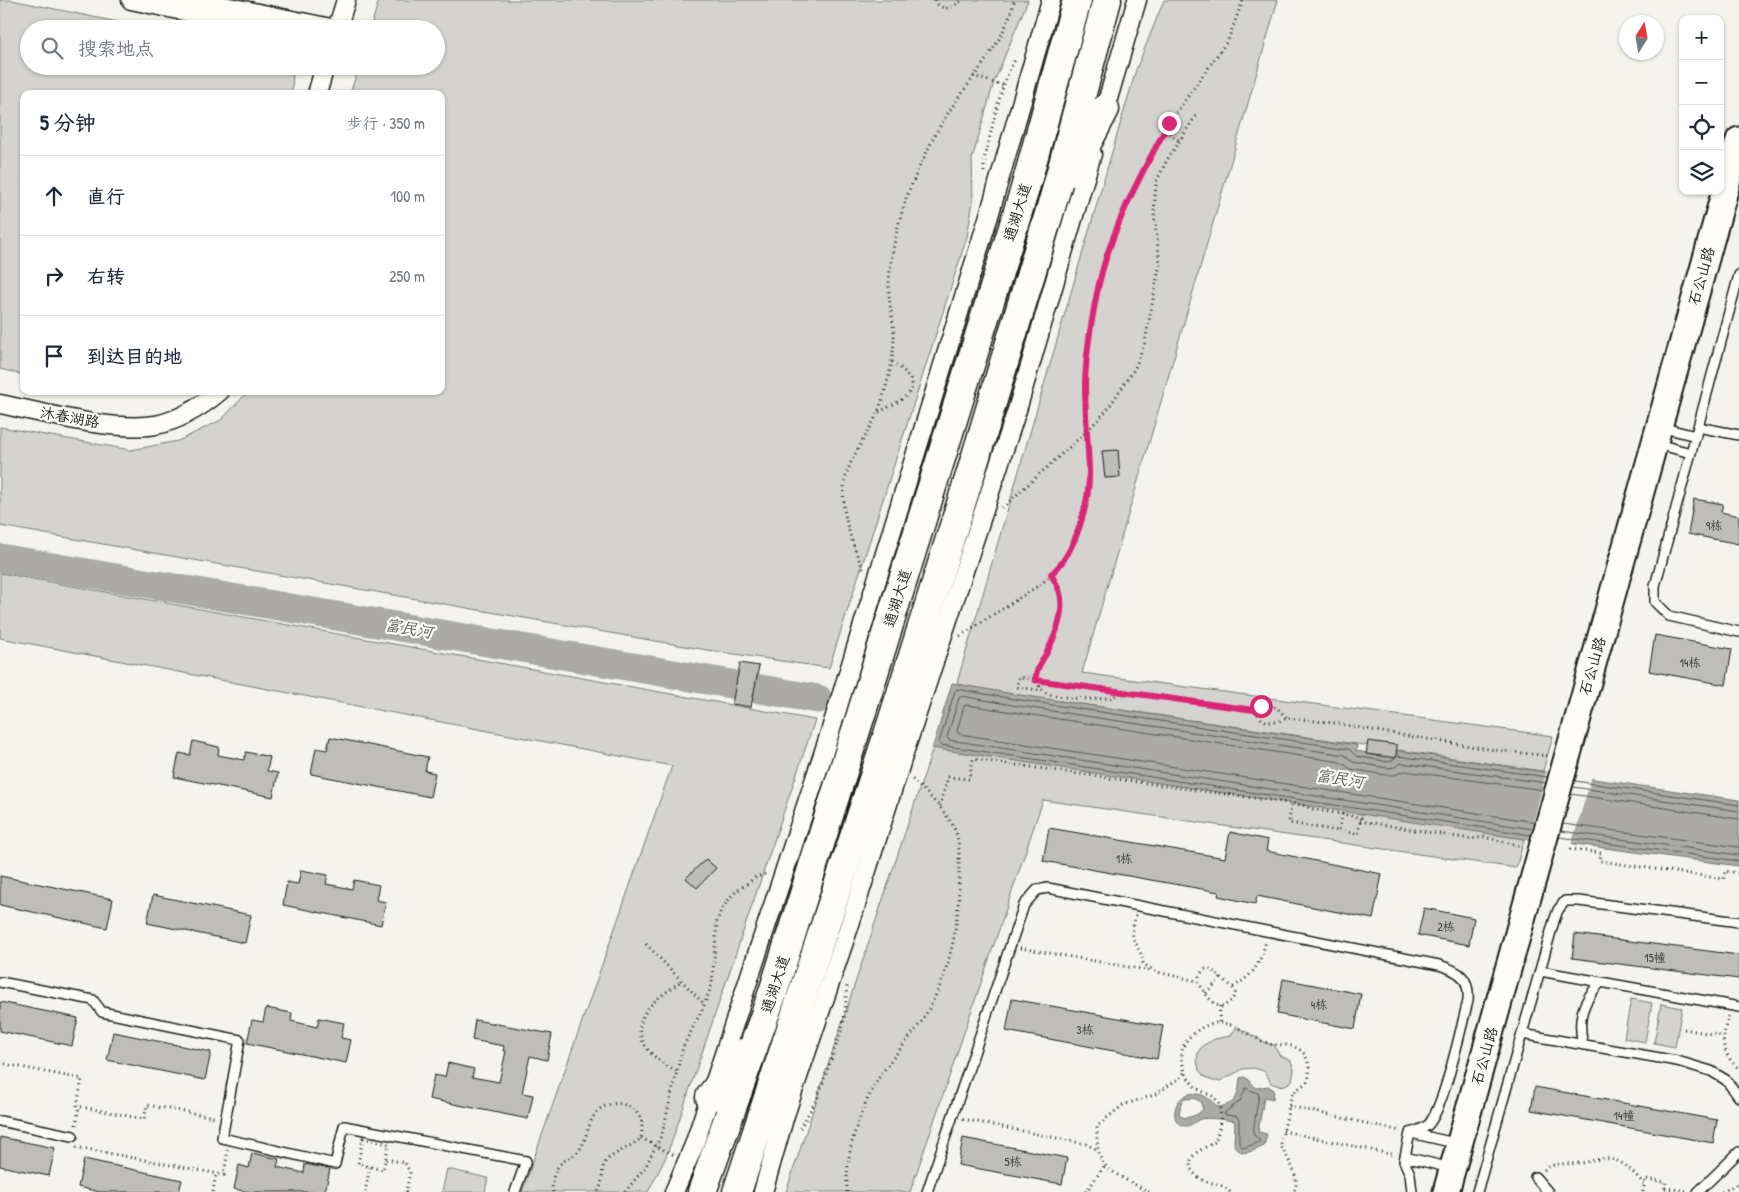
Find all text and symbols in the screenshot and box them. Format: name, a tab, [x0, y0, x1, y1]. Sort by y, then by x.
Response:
north arrow	[1619, 15, 1664, 60]
map controls	[1679, 15, 1724, 195]
button: +	[1679, 15, 1724, 60]
search box	[20, 20, 445, 75]
icon: search	[38, 34, 66, 62]
text: 搜索地点	[78, 35, 154, 61]
button: −	[1679, 60, 1724, 105]
button: locate	[1679, 105, 1724, 150]
text: 5 分钟	[40, 108, 96, 137]
text: 步行 · 350 m	[347, 112, 425, 134]
route end	[1158, 112, 1181, 135]
button: layers	[1679, 150, 1724, 195]
street label: 通湖大道	[998, 180, 1036, 244]
icon: ahead	[40, 182, 68, 210]
text: 直行	[87, 183, 125, 209]
text: 100 m	[390, 185, 425, 207]
street label: 石公山路	[1683, 244, 1719, 308]
icon: right	[40, 262, 68, 290]
text: 右转	[87, 263, 125, 289]
text: 250 m	[389, 265, 425, 287]
icon: arrive	[40, 342, 68, 370]
text: 到达目的地	[87, 343, 182, 369]
street label: 沐春湖路	[39, 401, 101, 433]
house number: 9栋	[1706, 517, 1722, 534]
street label: 通湖大道	[878, 566, 916, 630]
water label: 富民河	[383, 613, 437, 644]
street label: 石公山路	[1574, 634, 1610, 698]
house number: 14栋	[1680, 654, 1700, 671]
route start	[1250, 695, 1273, 718]
water label: 富民河	[1315, 763, 1368, 793]
house number: 1栋	[1116, 850, 1132, 867]
house number: 2栋	[1437, 918, 1455, 935]
house number: 15幢	[1644, 949, 1666, 966]
street label: 通湖大道	[756, 952, 794, 1016]
house number: 4栋	[1311, 996, 1327, 1013]
house number: 3栋	[1076, 1021, 1094, 1038]
street label: 石公山路	[1466, 1024, 1502, 1088]
house number: 14幢	[1614, 1107, 1634, 1124]
house number: 5栋	[1004, 1153, 1022, 1170]

